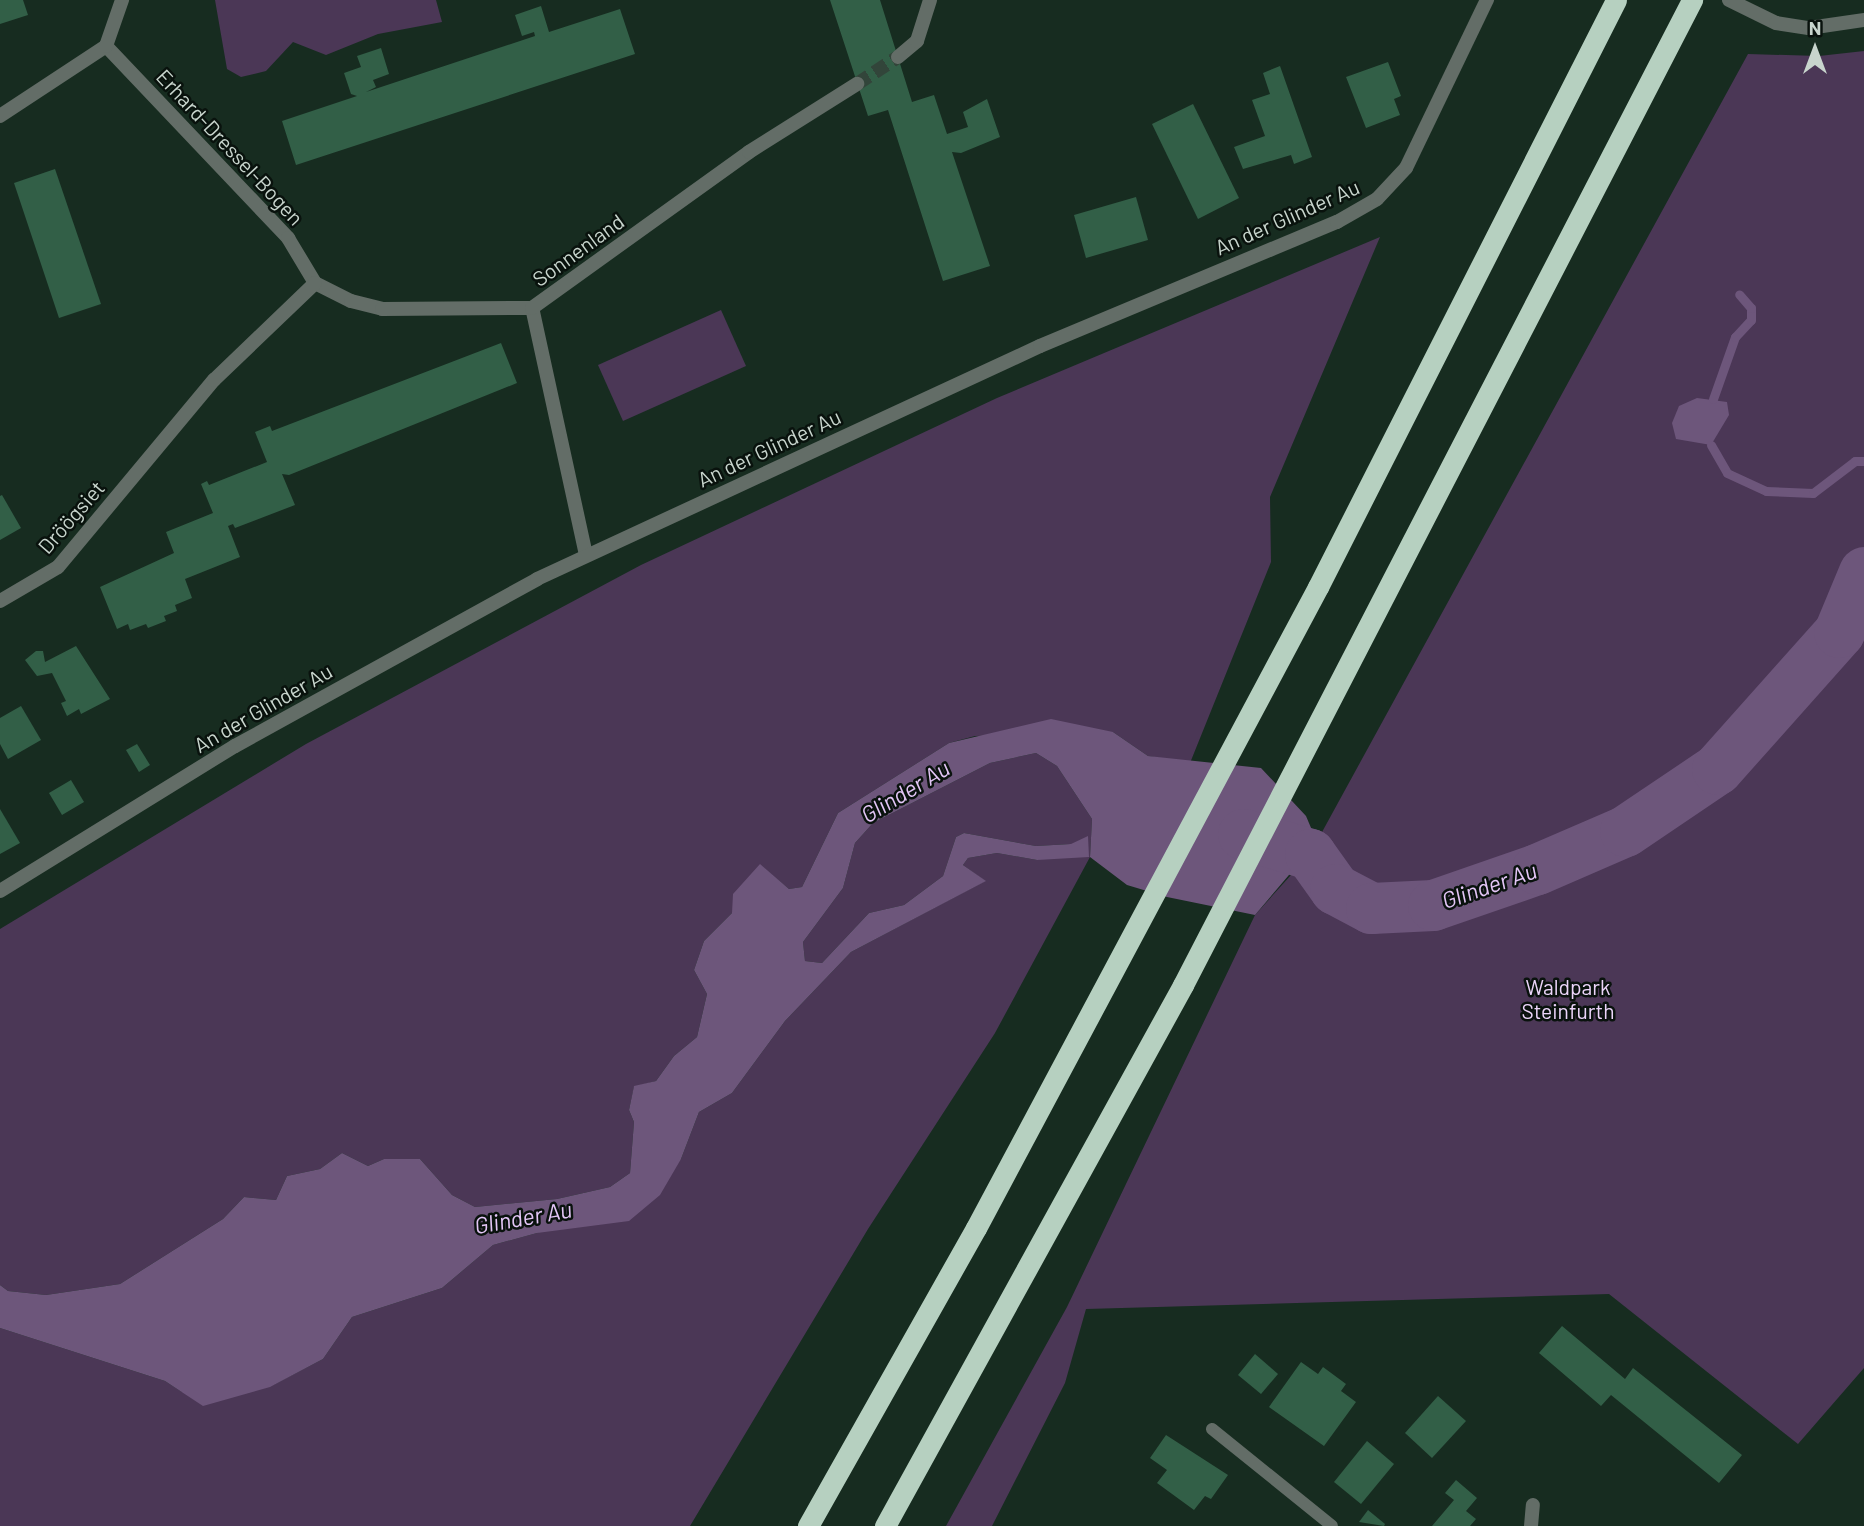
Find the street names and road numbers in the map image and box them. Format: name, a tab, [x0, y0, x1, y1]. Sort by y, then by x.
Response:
street label: Erhard-Dressel-Bogen	[151, 64, 309, 230]
street label: An der Glinder Au	[1211, 174, 1363, 260]
street label: Sonnenland	[527, 208, 629, 292]
street label: An der Glinder Au	[693, 404, 845, 492]
street label: Dröögsiet	[33, 475, 109, 559]
street label: An der Glinder Au	[189, 658, 337, 758]

